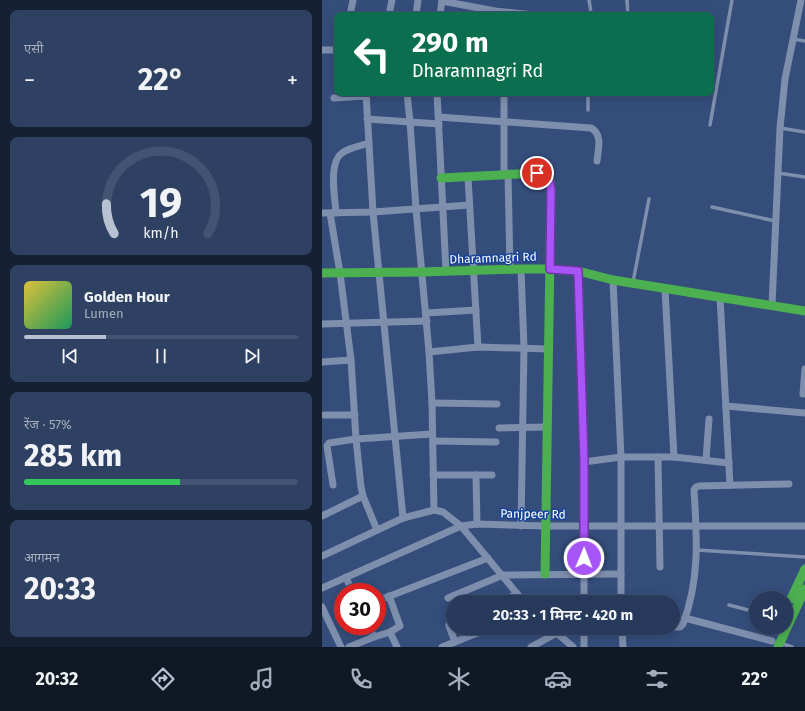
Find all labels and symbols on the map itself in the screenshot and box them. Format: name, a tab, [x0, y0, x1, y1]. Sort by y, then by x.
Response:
pin	[520, 156, 554, 190]
street label: Dharamnagri Rd	[449, 249, 537, 267]
street label: Panjpeer Rd	[500, 506, 566, 522]
position arrow	[563, 537, 605, 579]
speed limit sign: 30	[334, 583, 386, 635]

